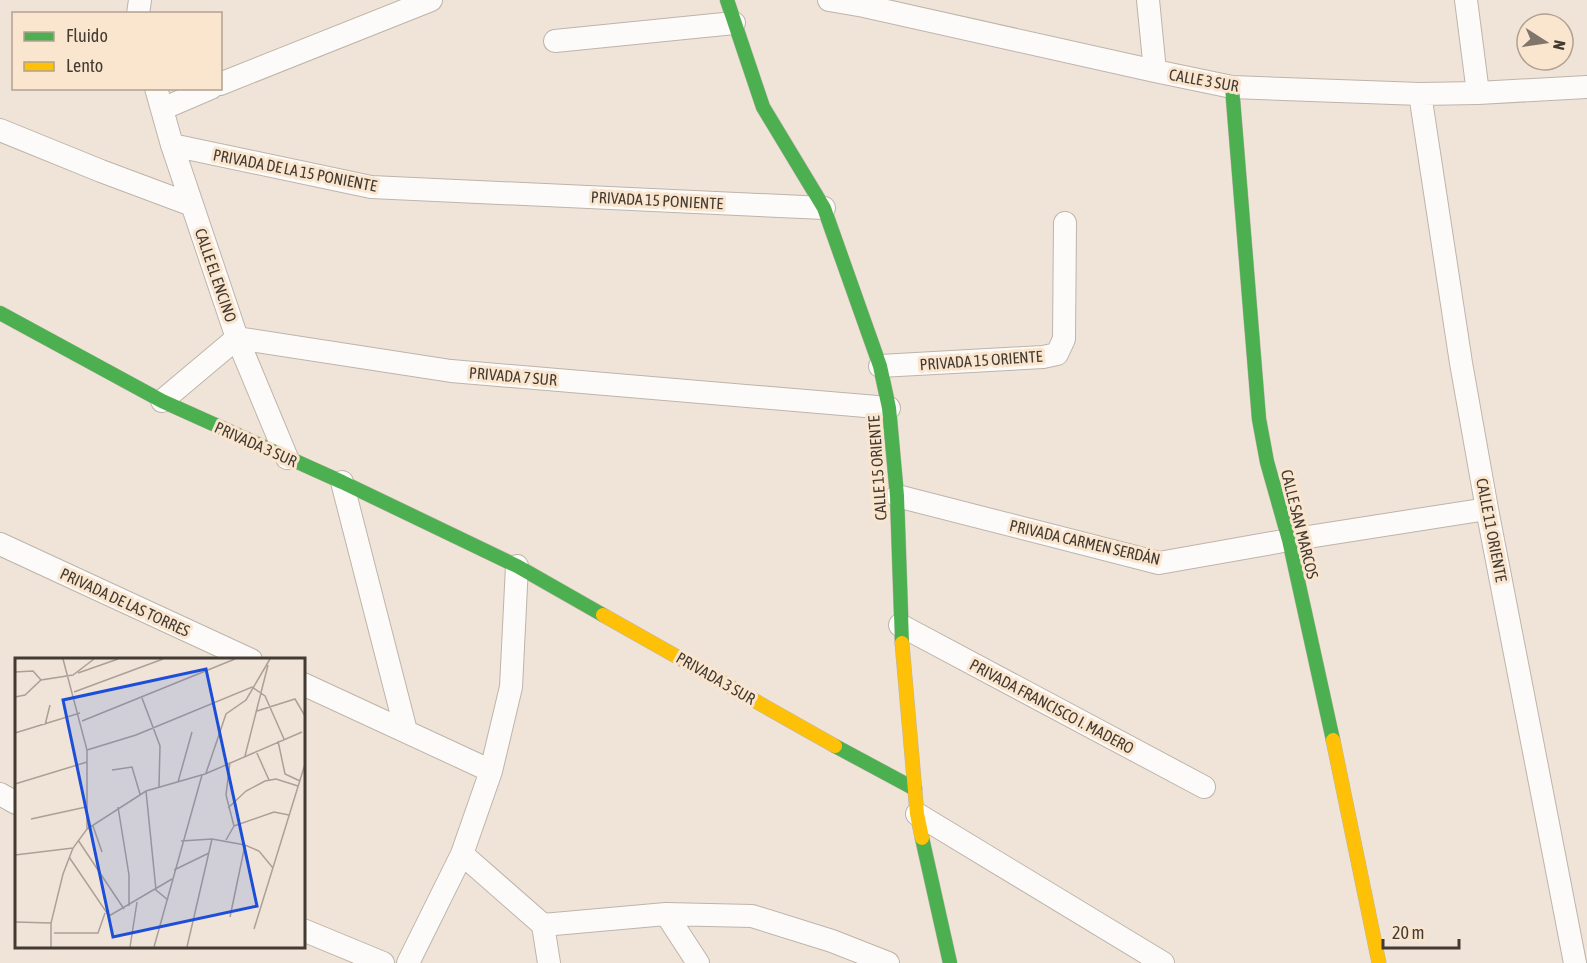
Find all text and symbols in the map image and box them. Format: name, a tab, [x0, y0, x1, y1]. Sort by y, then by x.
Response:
legend	[12, 12, 222, 90]
north arrow	[1515, 12, 1575, 72]
text: Fluido	[66, 25, 108, 46]
text: N	[1550, 39, 1569, 52]
text: Lento	[66, 55, 103, 76]
street label: CALLE 3 SUR	[1168, 65, 1240, 95]
street label: PRIVADA DE LA 15 PONIENTE	[212, 145, 379, 195]
street label: PRIVADA 15 PONIENTE	[590, 188, 724, 212]
street label: CALLE EL ENCINO	[192, 226, 240, 324]
street label: PRIVADA 15 ORIENTE	[919, 347, 1043, 373]
street label: PRIVADA 7 SUR	[468, 363, 558, 389]
street label: CALLE 15 ORIENTE	[864, 415, 890, 521]
street label: PRIVADA 3 SUR	[212, 418, 300, 470]
street label: CALLE SAN MARCOS	[1278, 468, 1322, 581]
street label: CALLE 11 ORIENTE	[1473, 477, 1511, 584]
street label: PRIVADA CARMEN SERDÁN	[1008, 516, 1162, 568]
street label: PRIVADA DE LAS TORRES	[57, 564, 193, 640]
street label: PRIVADA 3 SUR	[673, 648, 759, 708]
street label: PRIVADA FRANCISCO I. MADERO	[967, 655, 1137, 757]
inset map	[15, 658, 304, 948]
scale bar	[1383, 912, 1460, 950]
text: 20 m	[1392, 922, 1424, 943]

